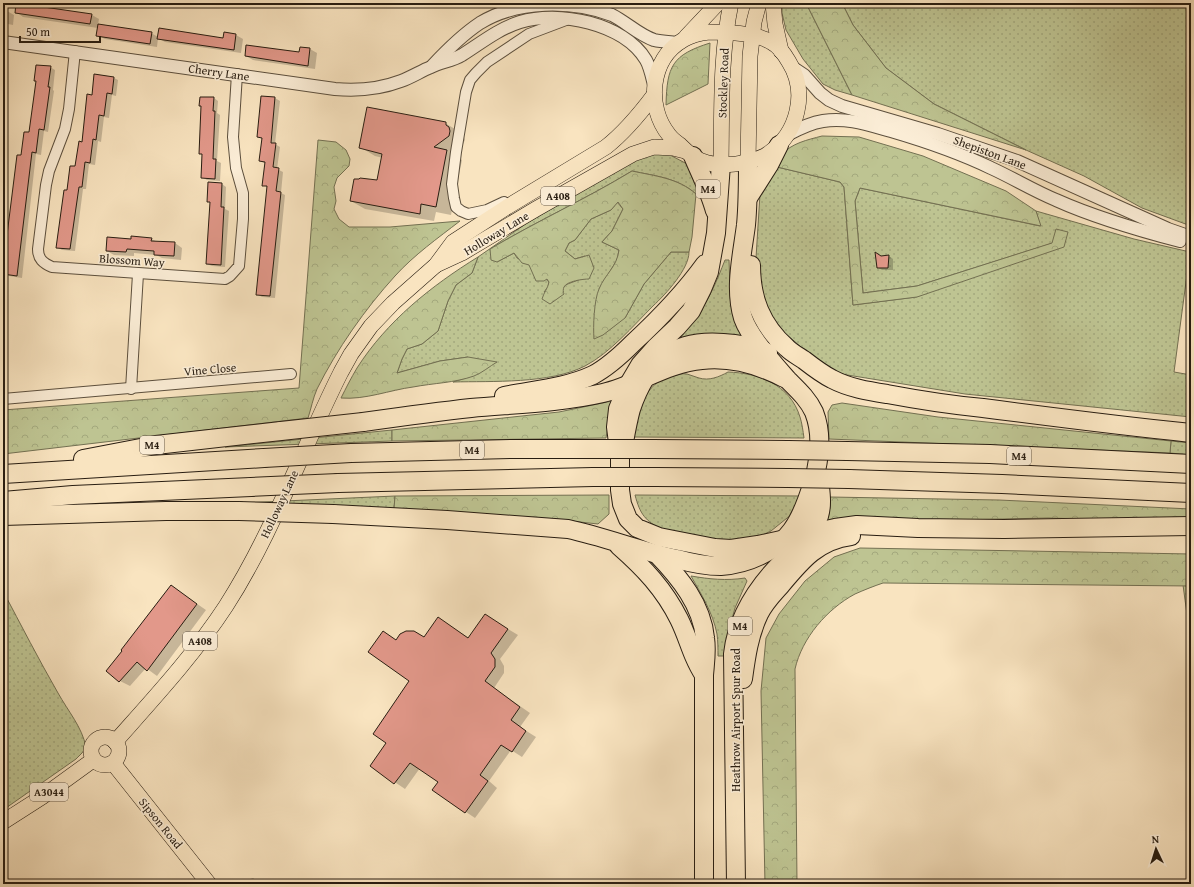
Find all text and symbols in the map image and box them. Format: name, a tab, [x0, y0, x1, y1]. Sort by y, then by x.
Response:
scale bar	[20, 18, 100, 44]
text: 50 m	[26, 23, 50, 40]
street label: Stockley Road	[713, 47, 733, 118]
street label: Cherry Lane	[187, 59, 251, 85]
street label: Shepiston Lane	[951, 131, 1029, 173]
road number: M4	[696, 180, 720, 198]
road number: A408	[541, 187, 575, 205]
street label: Holloway Lane	[460, 207, 532, 259]
street label: Blossom Way	[99, 249, 165, 271]
street label: Vine Close	[183, 358, 237, 380]
road number: M4	[140, 436, 164, 454]
road number: M4	[460, 441, 484, 459]
road number: M4	[1007, 447, 1031, 465]
street label: Holloway Lane	[256, 467, 302, 541]
road number: M4	[728, 617, 752, 635]
road number: A408	[183, 632, 217, 650]
street label: Heathrow Airport Spur Road	[727, 648, 744, 792]
road number: A3044	[30, 783, 68, 801]
street label: Sipson Road	[135, 794, 187, 853]
north arrow	[1136, 829, 1176, 869]
text: N	[1151, 831, 1160, 847]

